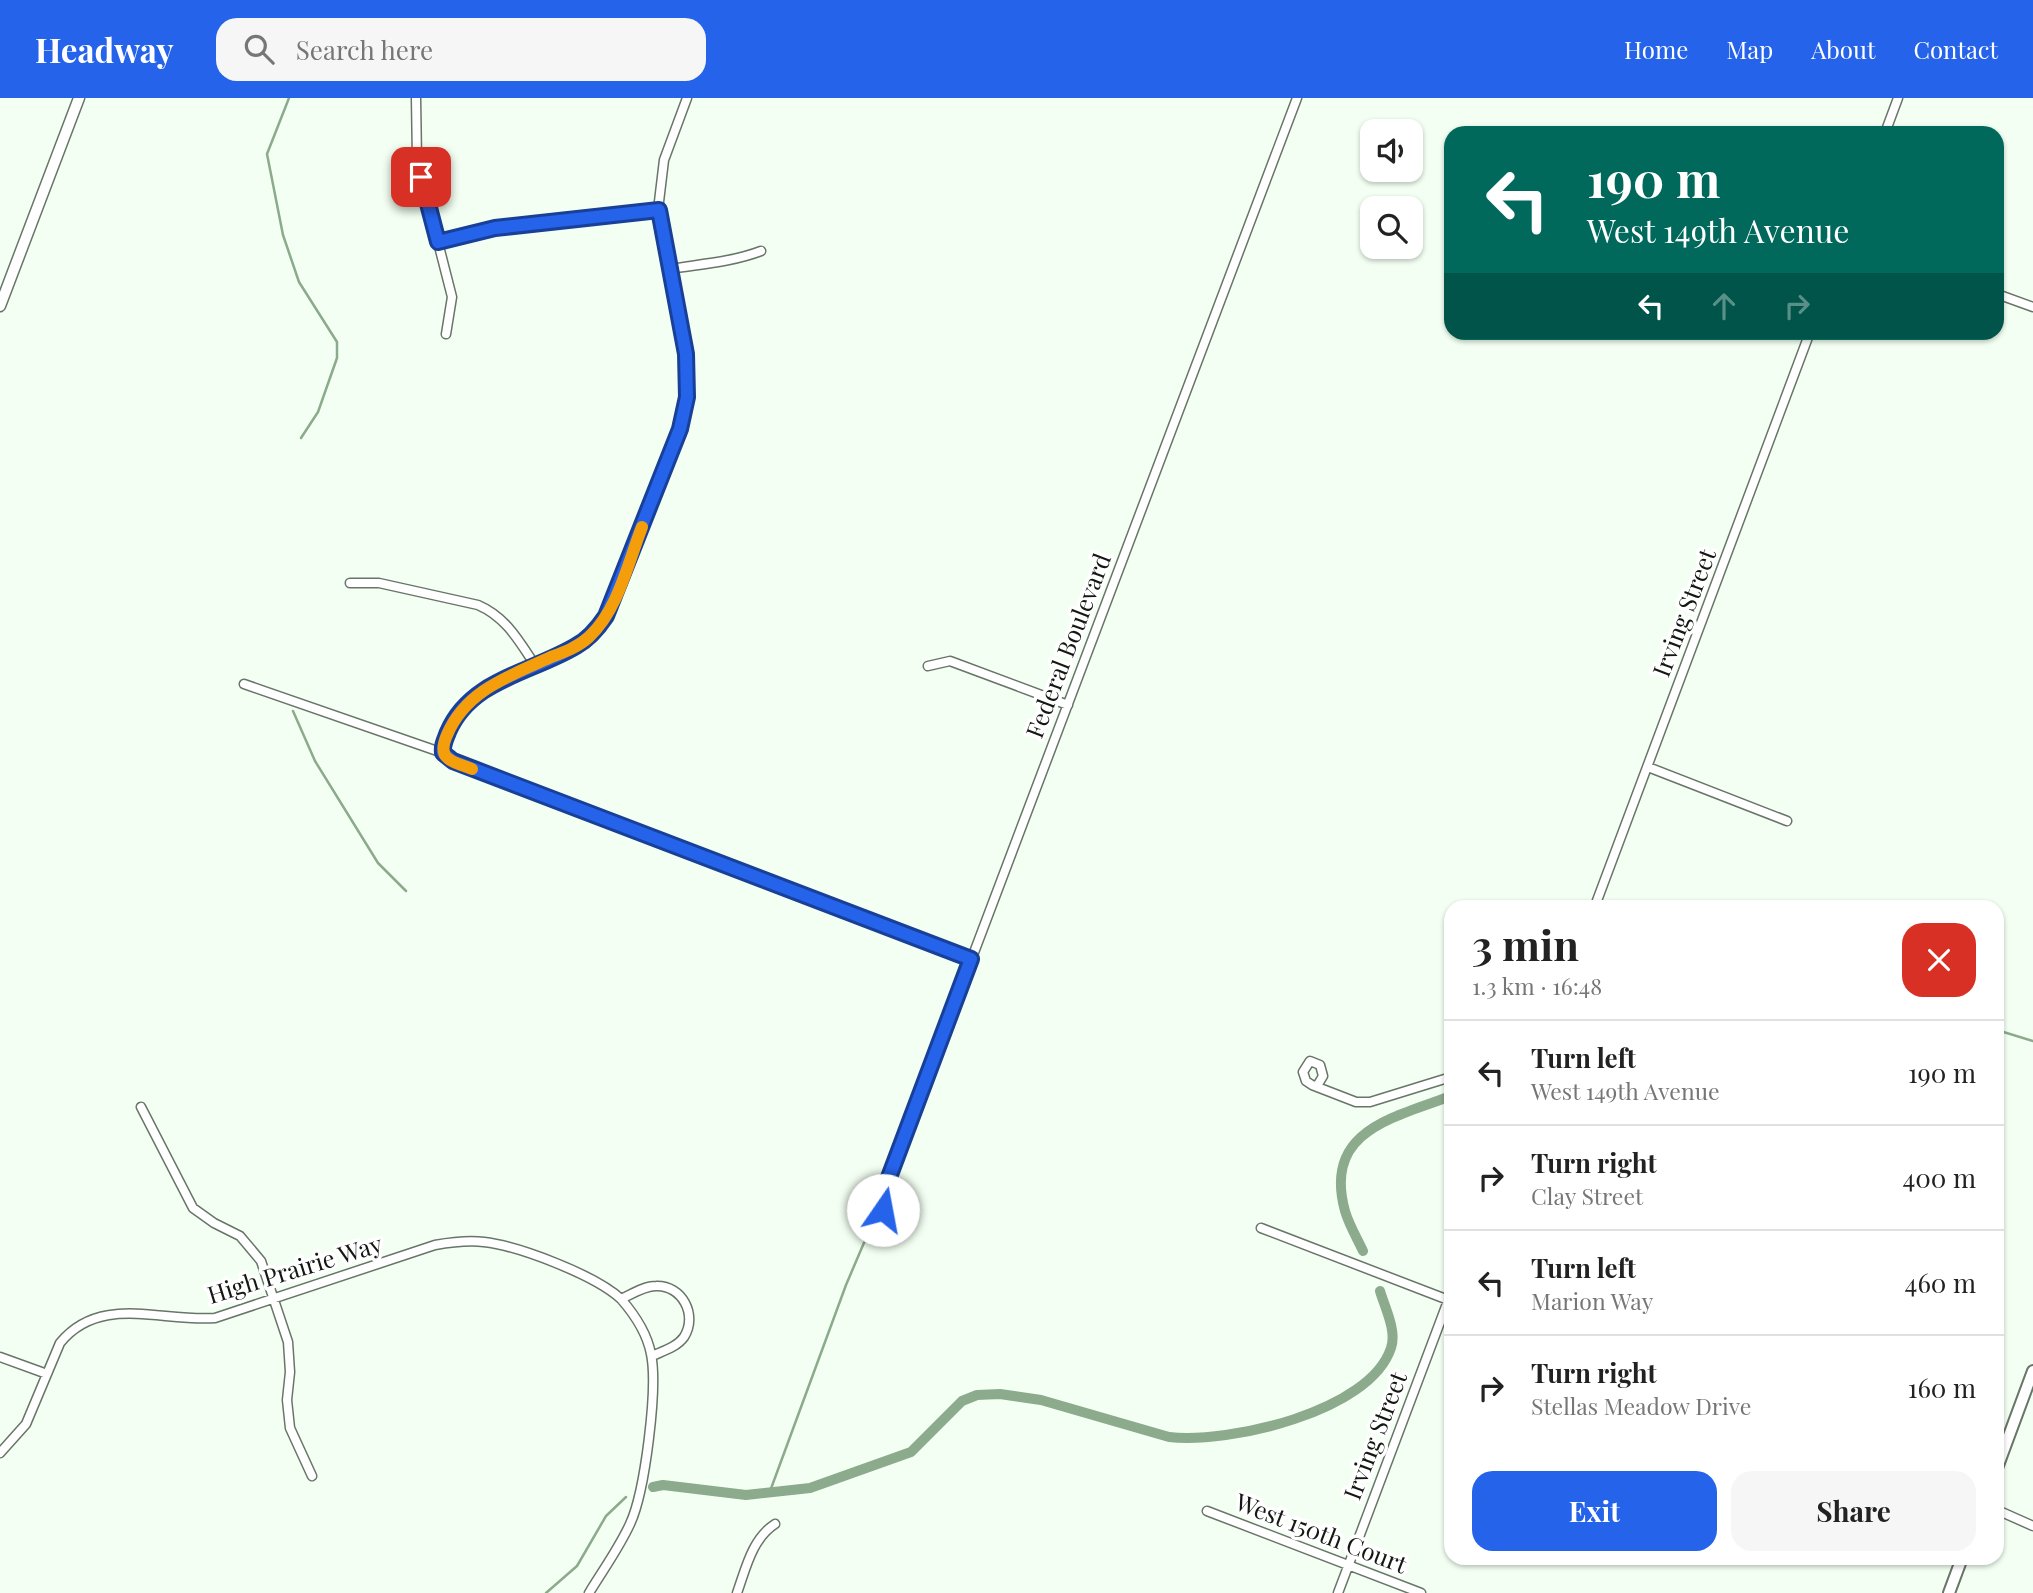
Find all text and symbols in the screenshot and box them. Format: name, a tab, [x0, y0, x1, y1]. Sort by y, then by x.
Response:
search box	[216, 18, 706, 81]
text: Headway	[35, 27, 174, 71]
icon: search	[240, 30, 278, 68]
text: Search here	[296, 32, 433, 67]
text: Home	[1624, 33, 1688, 65]
text: Map	[1726, 33, 1773, 65]
text: About	[1811, 33, 1875, 65]
text: Contact	[1913, 33, 1998, 65]
map controls	[1360, 119, 1423, 259]
button: sound	[1360, 119, 1423, 182]
text: 190 m	[1587, 145, 1720, 210]
pin	[391, 147, 451, 207]
icon: left	[1472, 154, 1563, 245]
icon: arrive	[402, 158, 440, 196]
button: search	[1360, 196, 1423, 259]
text: West 149th Avenue	[1587, 208, 1850, 251]
icon: left	[1632, 287, 1670, 325]
icon: ahead	[1705, 287, 1743, 325]
icon: right	[1778, 287, 1816, 325]
street label: Irving Street	[1644, 543, 1722, 681]
street label: Federal Boulevard	[1017, 548, 1117, 742]
text: 3 min	[1472, 916, 1579, 972]
button: close	[1902, 923, 1976, 997]
text: 1.3 km · 16:48	[1472, 970, 1602, 1001]
text: Turn left	[1531, 1040, 1636, 1075]
icon: left	[1472, 1054, 1510, 1092]
text: 190 m	[1908, 1055, 1976, 1090]
text: West 149th Avenue	[1531, 1075, 1720, 1106]
text: Turn right	[1531, 1145, 1657, 1180]
icon: right	[1472, 1159, 1510, 1197]
text: 400 m	[1902, 1160, 1976, 1195]
position arrow	[846, 1173, 920, 1247]
text: Clay Street	[1531, 1180, 1643, 1211]
street label: High Prairie Way	[203, 1226, 386, 1310]
text: Turn left	[1531, 1250, 1636, 1285]
icon: left	[1472, 1264, 1510, 1302]
text: 460 m	[1905, 1265, 1976, 1300]
text: Marion Way	[1531, 1285, 1653, 1316]
text: Turn right	[1531, 1355, 1657, 1390]
street label: Irving Street	[1335, 1366, 1413, 1504]
icon: right	[1472, 1369, 1510, 1407]
text: 160 m	[1908, 1370, 1976, 1405]
text: Stellas Meadow Drive	[1531, 1390, 1751, 1421]
button: Exit	[1472, 1471, 1717, 1551]
button: Share	[1731, 1471, 1976, 1551]
street label: West 150th Court	[1230, 1484, 1413, 1580]

